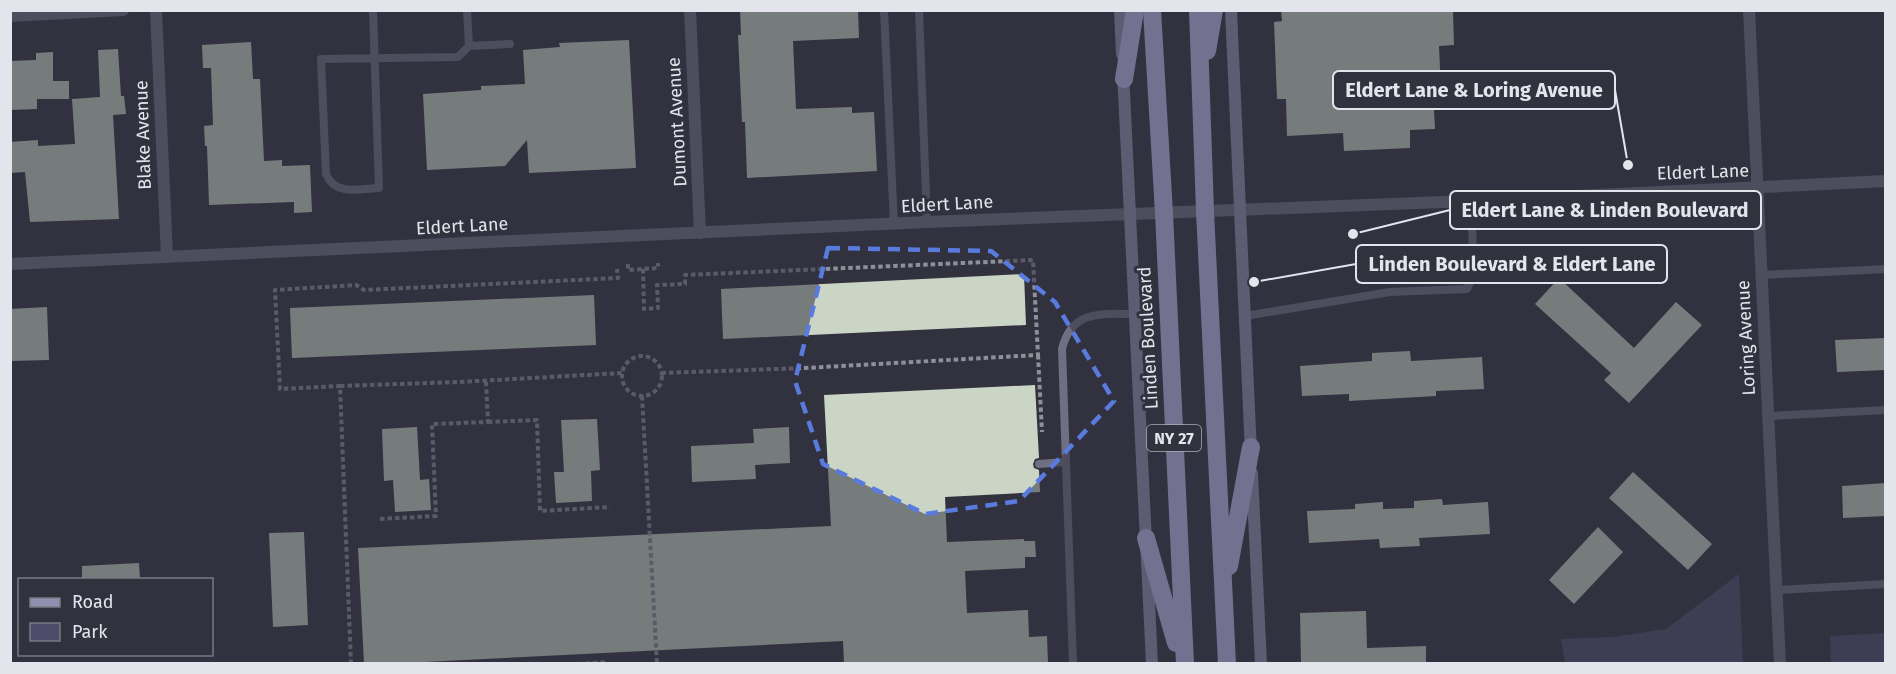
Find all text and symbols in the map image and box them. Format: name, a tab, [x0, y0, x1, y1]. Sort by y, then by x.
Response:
street label: Dumont Avenue	[663, 57, 691, 187]
callout: Eldert Lane & Loring Avenue	[1333, 71, 1615, 109]
text: Eldert Lane & Loring Avenue	[1345, 78, 1603, 102]
street label: Blake Avenue	[130, 80, 156, 190]
street label: Eldert Lane	[1656, 159, 1750, 185]
street label: Eldert Lane	[900, 191, 994, 217]
callout: Eldert Lane & Linden Boulevard	[1450, 191, 1761, 229]
text: Eldert Lane & Linden Boulevard	[1461, 198, 1749, 222]
street label: Eldert Lane	[415, 213, 509, 239]
callout: Linden Boulevard & Eldert Lane	[1356, 245, 1667, 283]
text: Linden Boulevard & Eldert Lane	[1368, 252, 1656, 276]
street label: Linden Boulevard	[1133, 266, 1163, 410]
street label: Loring Avenue	[1732, 280, 1760, 396]
road number: NY 27	[1147, 425, 1201, 451]
legend	[18, 578, 213, 656]
text: Road	[72, 591, 114, 613]
text: Park	[72, 621, 108, 643]

